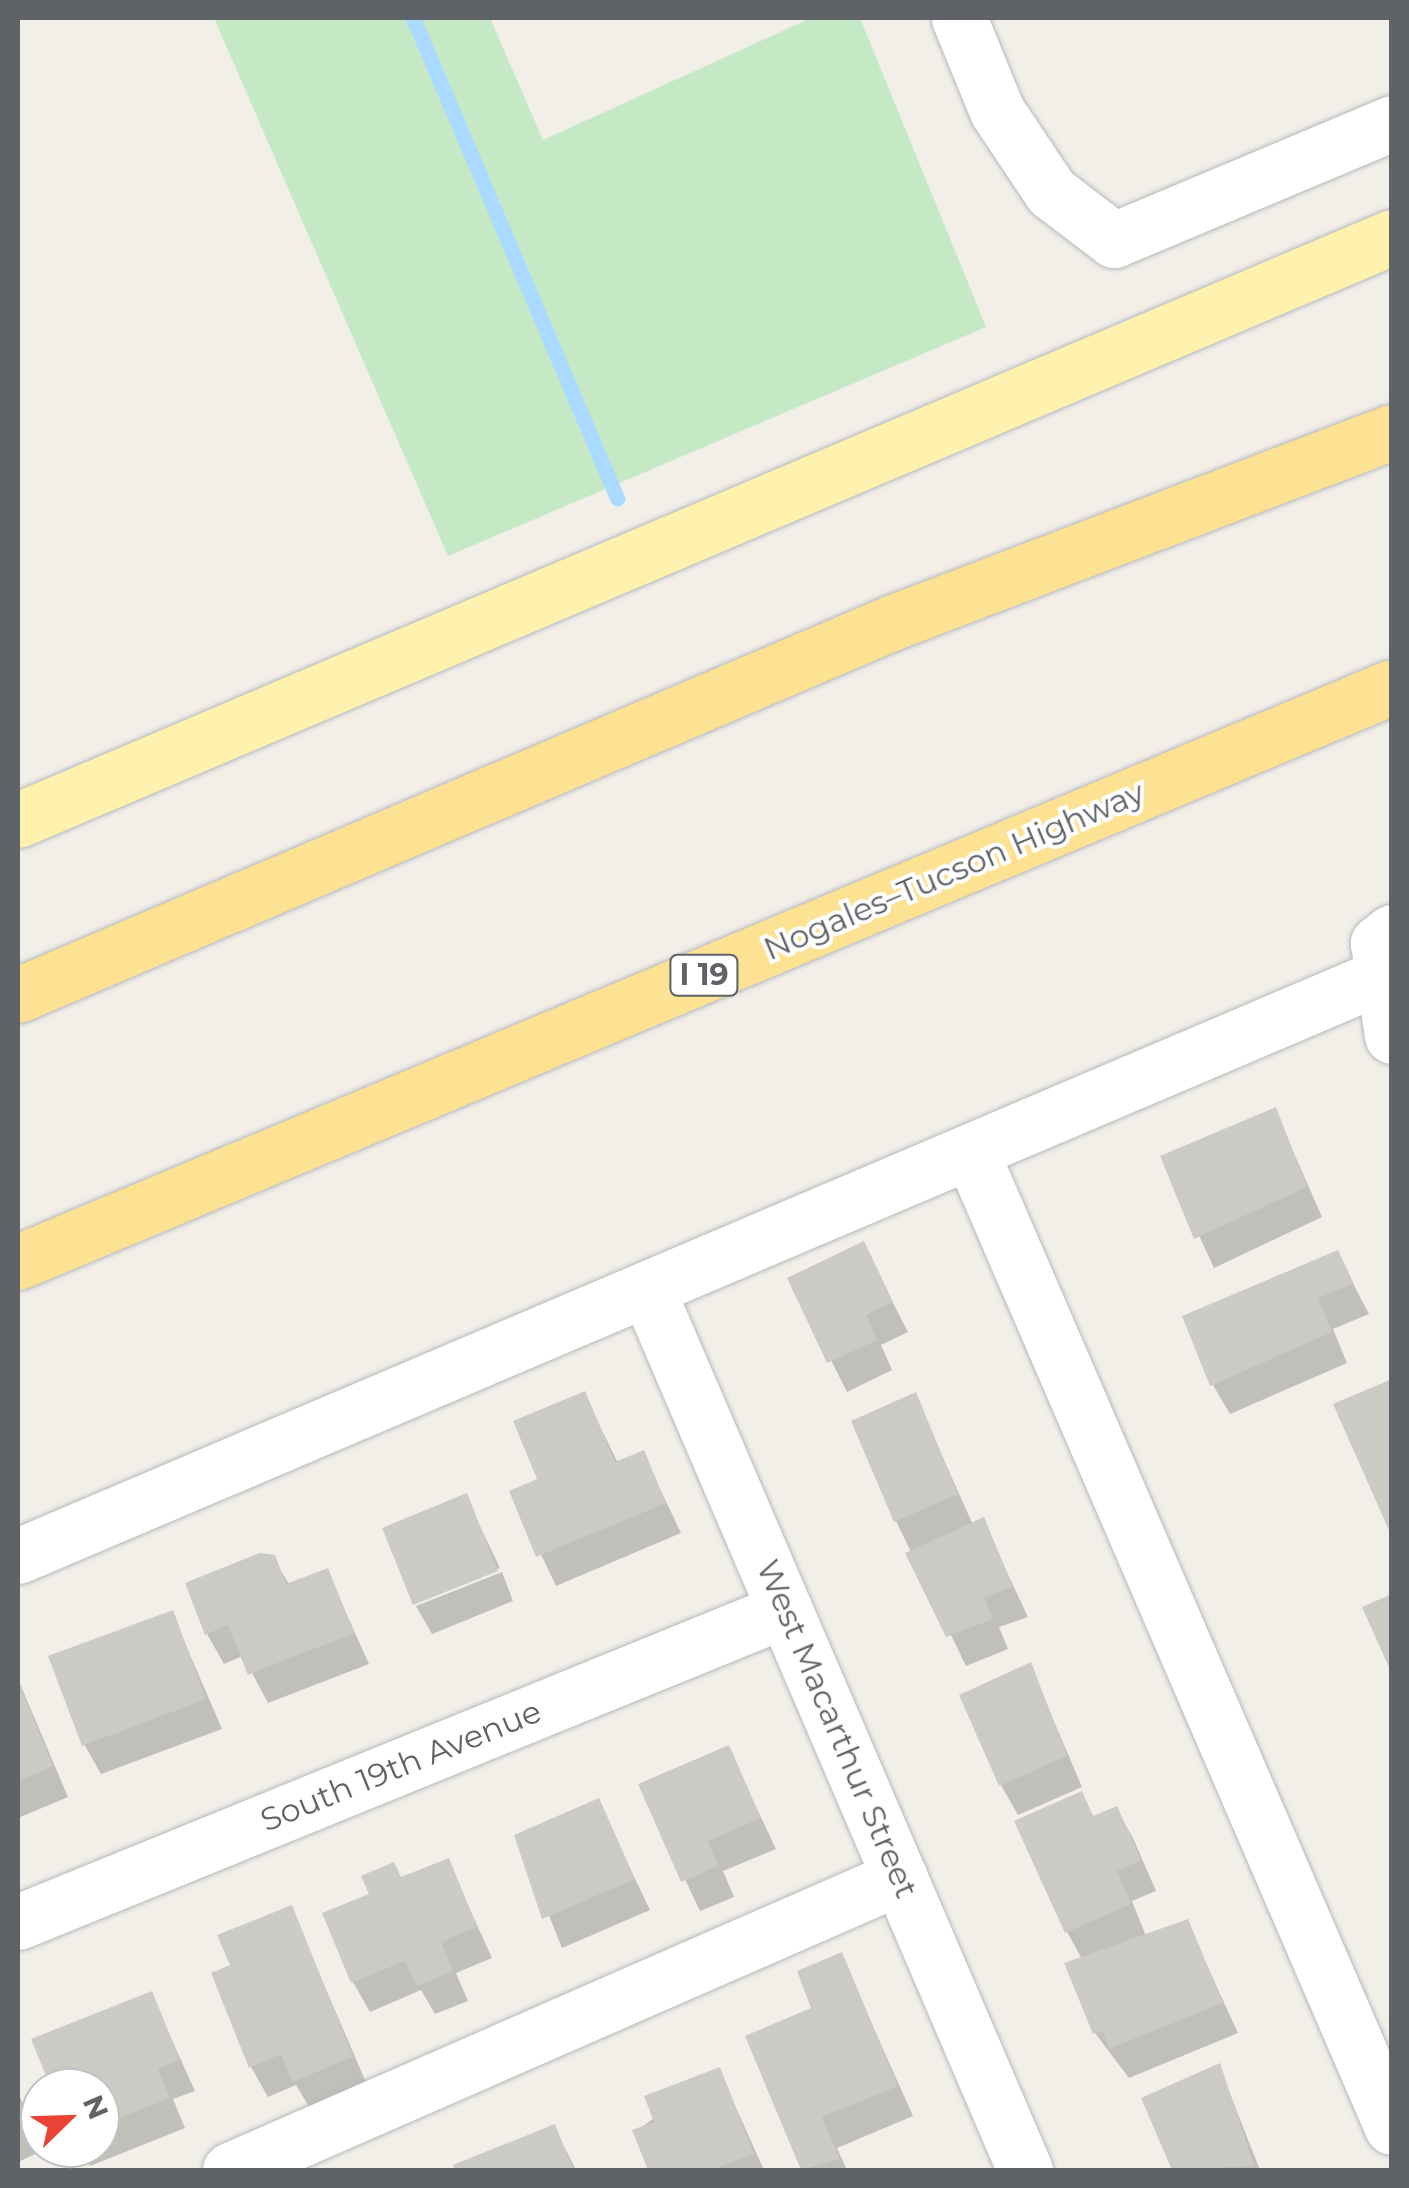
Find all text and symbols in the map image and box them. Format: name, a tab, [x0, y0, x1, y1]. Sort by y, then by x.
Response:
street label: Nogales–Tucson Highway	[758, 773, 1150, 969]
road number: I 19	[669, 950, 739, 1000]
street label: West Macarthur Street	[748, 1554, 926, 1904]
street label: South 19th Avenue	[255, 1692, 547, 1840]
north arrow	[20, 2068, 120, 2168]
text: N	[76, 2090, 116, 2124]

